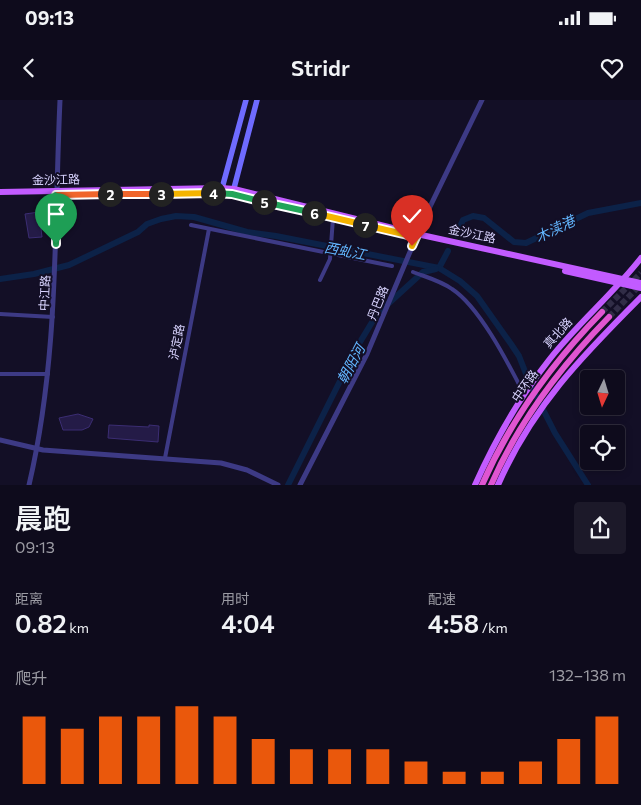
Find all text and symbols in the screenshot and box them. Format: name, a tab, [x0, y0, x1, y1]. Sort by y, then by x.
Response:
text: 09:13	[25, 6, 74, 29]
icon: back	[15, 54, 43, 82]
text: Stridr	[291, 54, 350, 81]
icon: heart	[598, 54, 626, 82]
street label: 金沙江路	[32, 172, 80, 186]
pin: 4	[200, 180, 226, 206]
pin: 2	[98, 182, 122, 206]
pin: 3	[148, 182, 174, 206]
text: 4	[209, 185, 218, 202]
text: 2	[107, 186, 114, 203]
text: 3	[157, 186, 166, 203]
pin: 5	[252, 190, 276, 214]
pin	[35, 193, 77, 244]
text: 5	[260, 194, 269, 211]
pin	[391, 195, 433, 246]
icon: arrive	[42, 200, 70, 228]
pin: 6	[302, 200, 326, 226]
icon: check	[398, 202, 426, 230]
text: 6	[310, 205, 319, 222]
water label: 木渎港	[532, 211, 579, 245]
pin: 7	[352, 212, 378, 238]
text: 7	[362, 217, 369, 234]
street label: 金沙江路	[447, 221, 497, 245]
water label: 西虬江	[323, 238, 369, 263]
street label: 中江路	[36, 275, 52, 311]
street label: 丹巴路	[364, 283, 390, 322]
street label: 真北路	[540, 314, 575, 350]
street label: 泸定路	[166, 323, 186, 361]
water label: 朝阳河	[333, 339, 369, 386]
street label: 中环路	[508, 367, 540, 404]
north arrow	[580, 370, 625, 415]
map controls	[580, 370, 625, 470]
button: locate	[580, 425, 625, 470]
text: 晨跑	[15, 501, 71, 535]
button: share	[574, 502, 626, 554]
text: 09:13	[15, 537, 55, 556]
text: 距离	[15, 590, 43, 607]
text: 用时	[221, 590, 249, 607]
text: 配速	[428, 590, 456, 607]
text: 0.82	[15, 608, 66, 638]
text: 4:04	[221, 608, 275, 638]
text: 4:58	[428, 608, 479, 638]
text: km	[66, 619, 89, 636]
text: /km	[479, 619, 508, 636]
text: 132–138 m	[549, 665, 626, 684]
text: 爬升	[15, 668, 47, 687]

